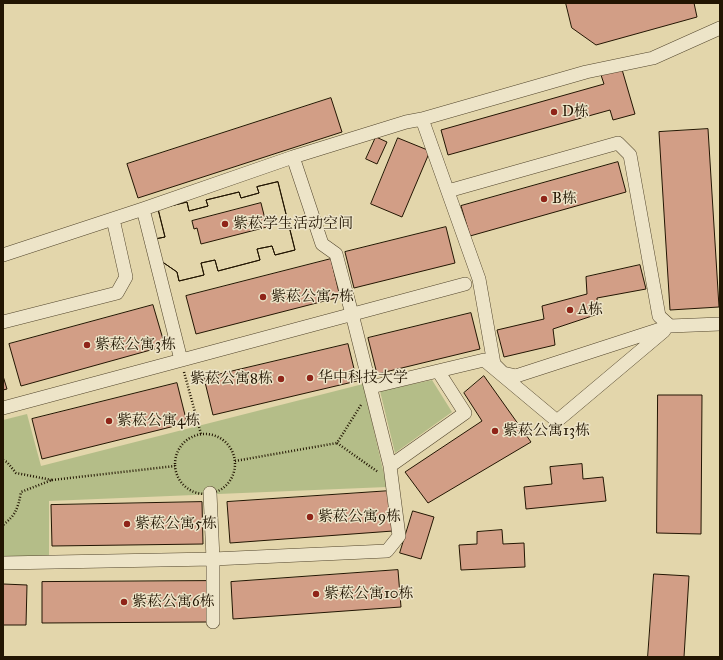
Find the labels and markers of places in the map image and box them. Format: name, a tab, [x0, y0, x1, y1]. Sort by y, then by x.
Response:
place label: D栋	[562, 103, 589, 121]
marker: D栋	[549, 107, 559, 117]
place label: B栋	[552, 190, 577, 208]
marker: B栋	[539, 194, 549, 204]
place label: 紫菘学生活动空间	[233, 215, 353, 233]
marker: 紫菘学生活动空间	[220, 219, 230, 229]
place label: 紫菘公寓7栋	[271, 288, 354, 306]
marker: 紫菘公寓7栋	[258, 292, 268, 302]
place label: A栋	[578, 301, 603, 319]
marker: A栋	[565, 305, 575, 315]
place label: 紫菘公寓3栋	[95, 336, 176, 354]
marker: 紫菘公寓3栋	[82, 340, 92, 350]
place label: 华中科技大学	[318, 369, 408, 387]
place label: 紫菘公寓8栋	[190, 370, 273, 388]
marker: 华中科技大学	[305, 373, 315, 383]
marker: 紫菘公寓8栋	[276, 374, 286, 384]
place label: 紫菘公寓4栋	[117, 412, 200, 430]
marker: 紫菘公寓4栋	[104, 416, 114, 426]
place label: 紫菘公寓13栋	[503, 422, 590, 440]
marker: 紫菘公寓13栋	[490, 426, 500, 436]
place label: 紫菘公寓9栋	[318, 508, 401, 526]
marker: 紫菘公寓9栋	[305, 512, 315, 522]
place label: 紫菘公寓5栋	[135, 515, 217, 533]
marker: 紫菘公寓5栋	[122, 519, 132, 529]
place label: 紫菘公寓10栋	[324, 585, 414, 603]
marker: 紫菘公寓10栋	[311, 589, 321, 599]
place label: 紫菘公寓6栋	[132, 593, 215, 611]
marker: 紫菘公寓6栋	[119, 597, 129, 607]

